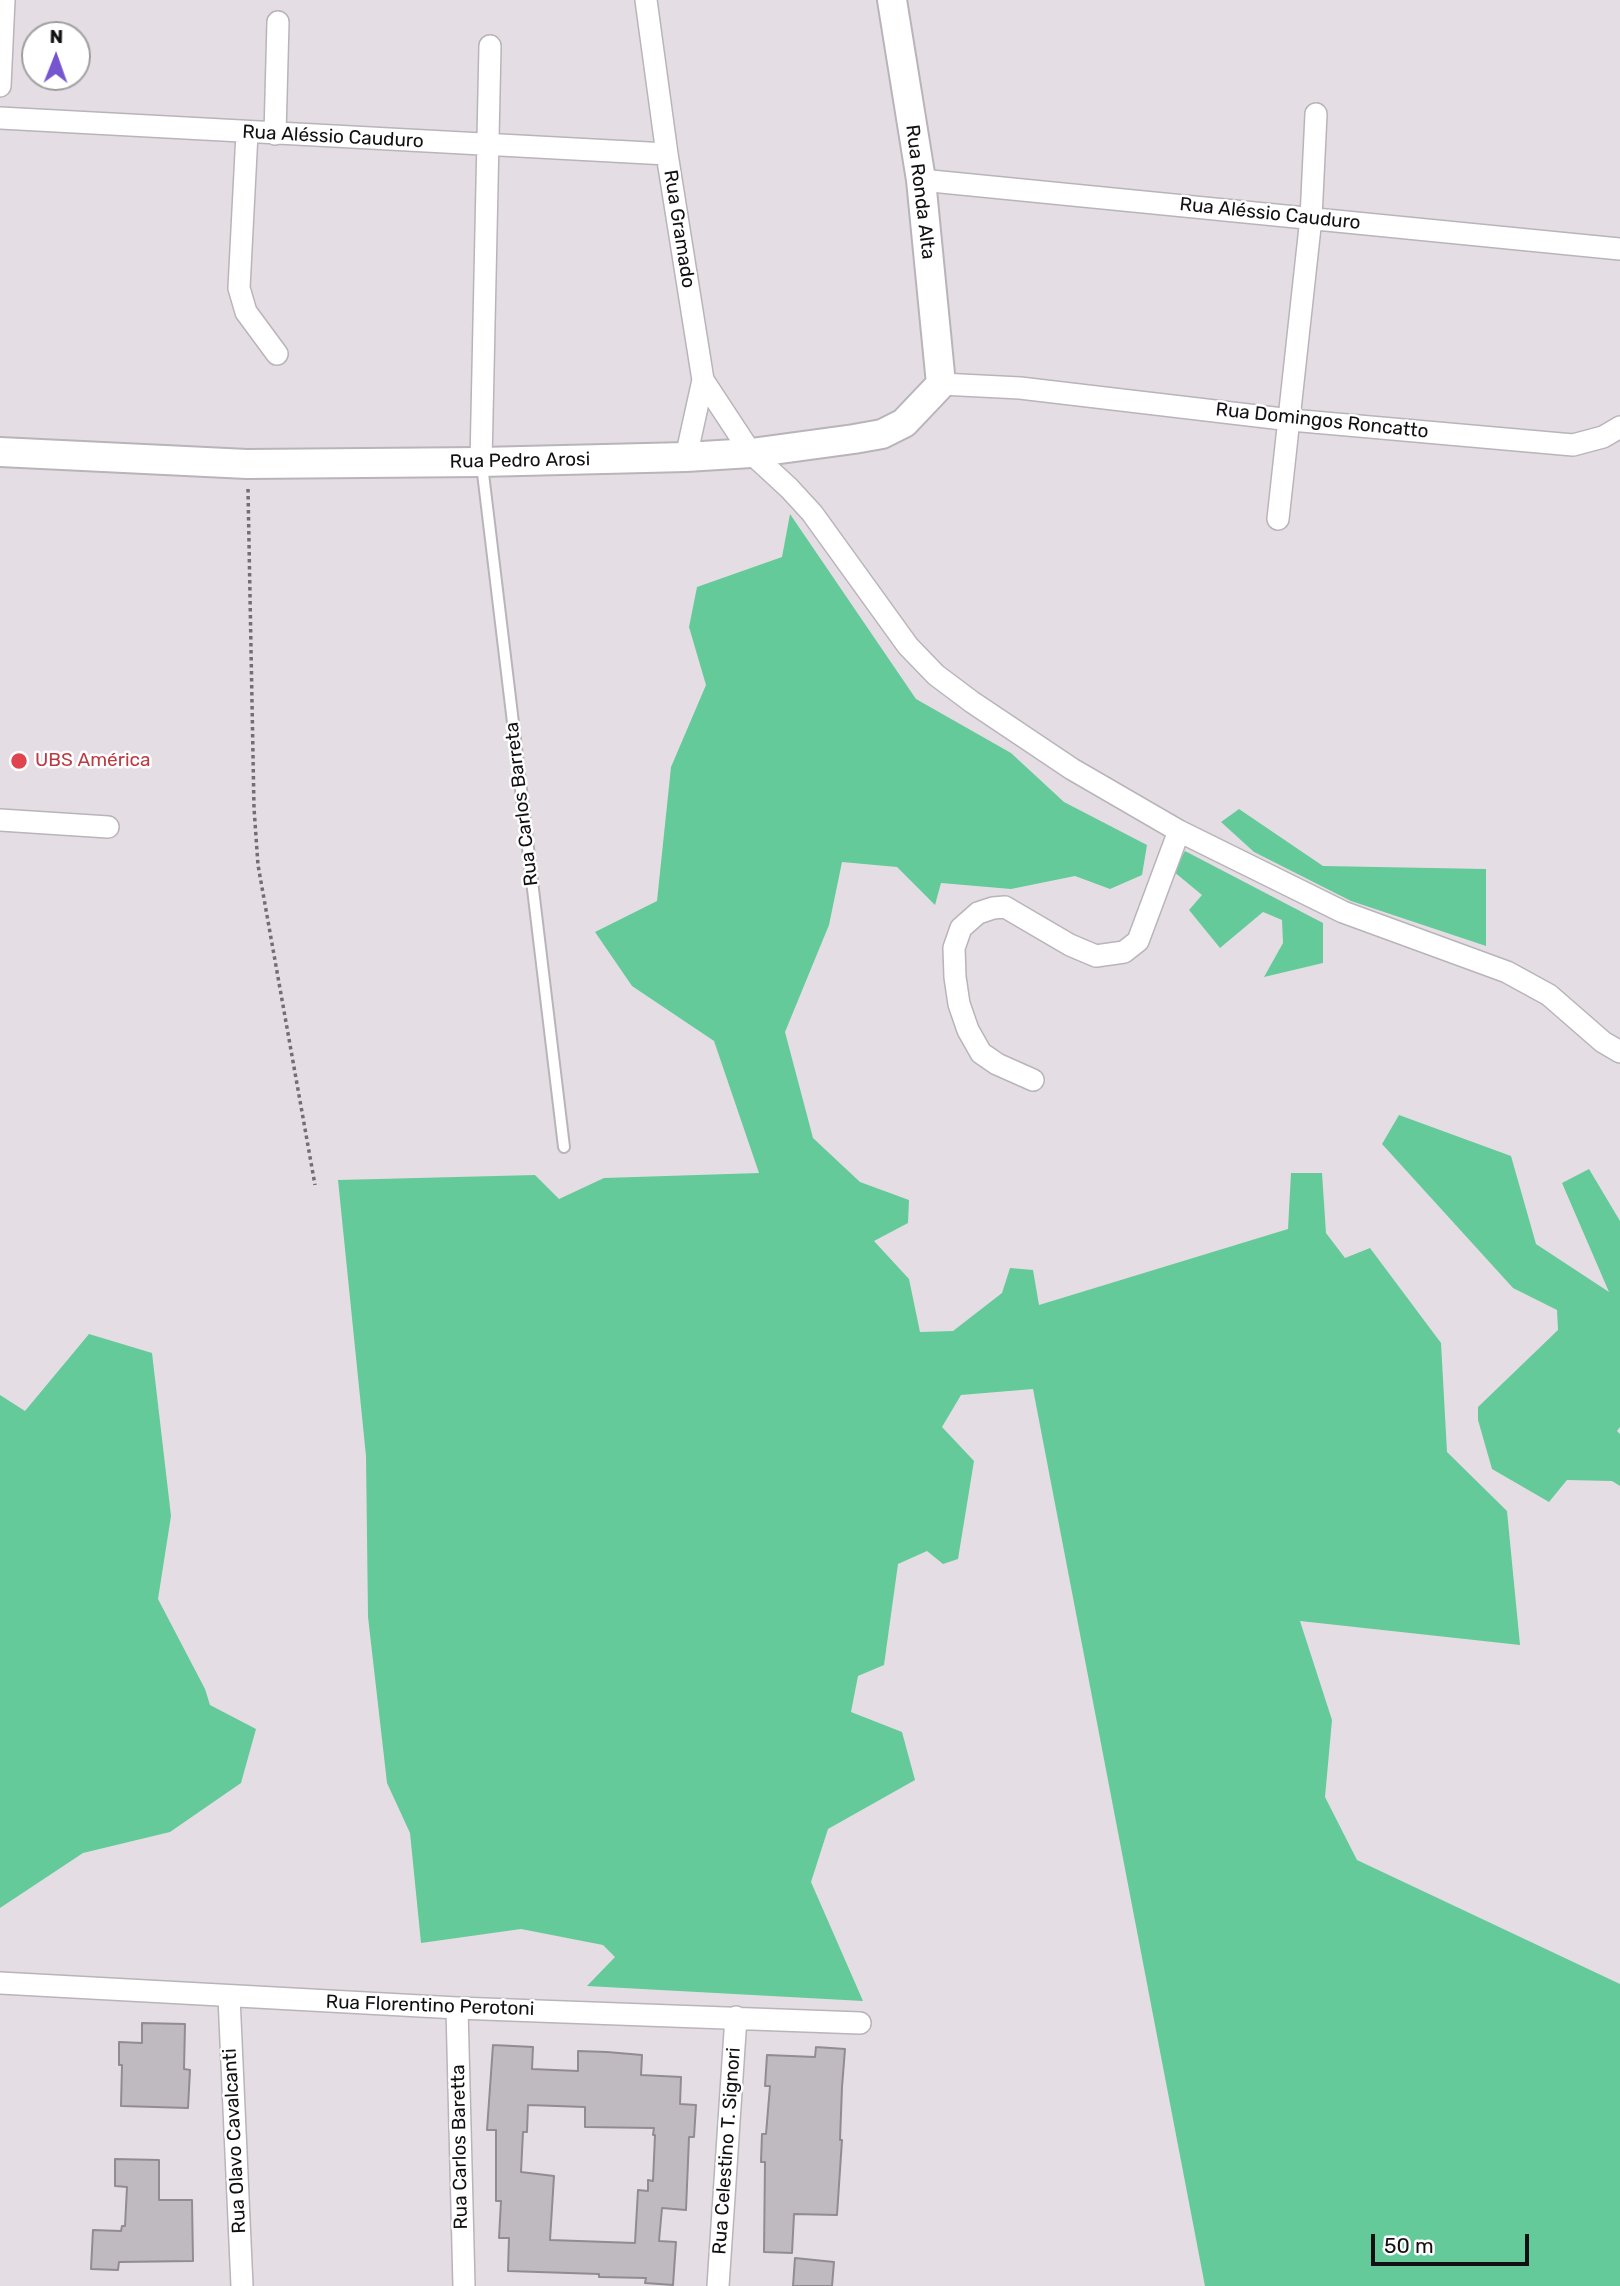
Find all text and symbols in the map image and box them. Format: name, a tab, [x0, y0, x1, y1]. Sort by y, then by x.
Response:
north arrow	[21, 21, 91, 91]
text: N	[49, 25, 63, 48]
street label: Rua Aléssio Cauduro	[242, 121, 424, 153]
street label: Rua Ronda Alta	[900, 123, 940, 261]
street label: Rua Gramado	[658, 168, 700, 290]
street label: Rua Aléssio Cauduro	[1178, 193, 1362, 235]
street label: Rua Domingos Roncatto	[1214, 398, 1430, 444]
street label: Rua Pedro Arosi	[450, 448, 590, 474]
street label: Rua Carlos Barreta	[501, 721, 543, 887]
place label: UBS América	[35, 750, 151, 772]
marker: UBS América	[9, 751, 29, 771]
street label: Rua Florentino Perotoni	[325, 1991, 535, 2021]
street label: Rua Celestino T. Signori	[708, 2047, 746, 2255]
street label: Rua Olavo Cavalcanti	[219, 2048, 251, 2234]
street label: Rua Carlos Baretta	[447, 2064, 473, 2230]
scale bar	[1375, 2220, 1532, 2264]
text: 50 m	[1384, 2233, 1434, 2258]

